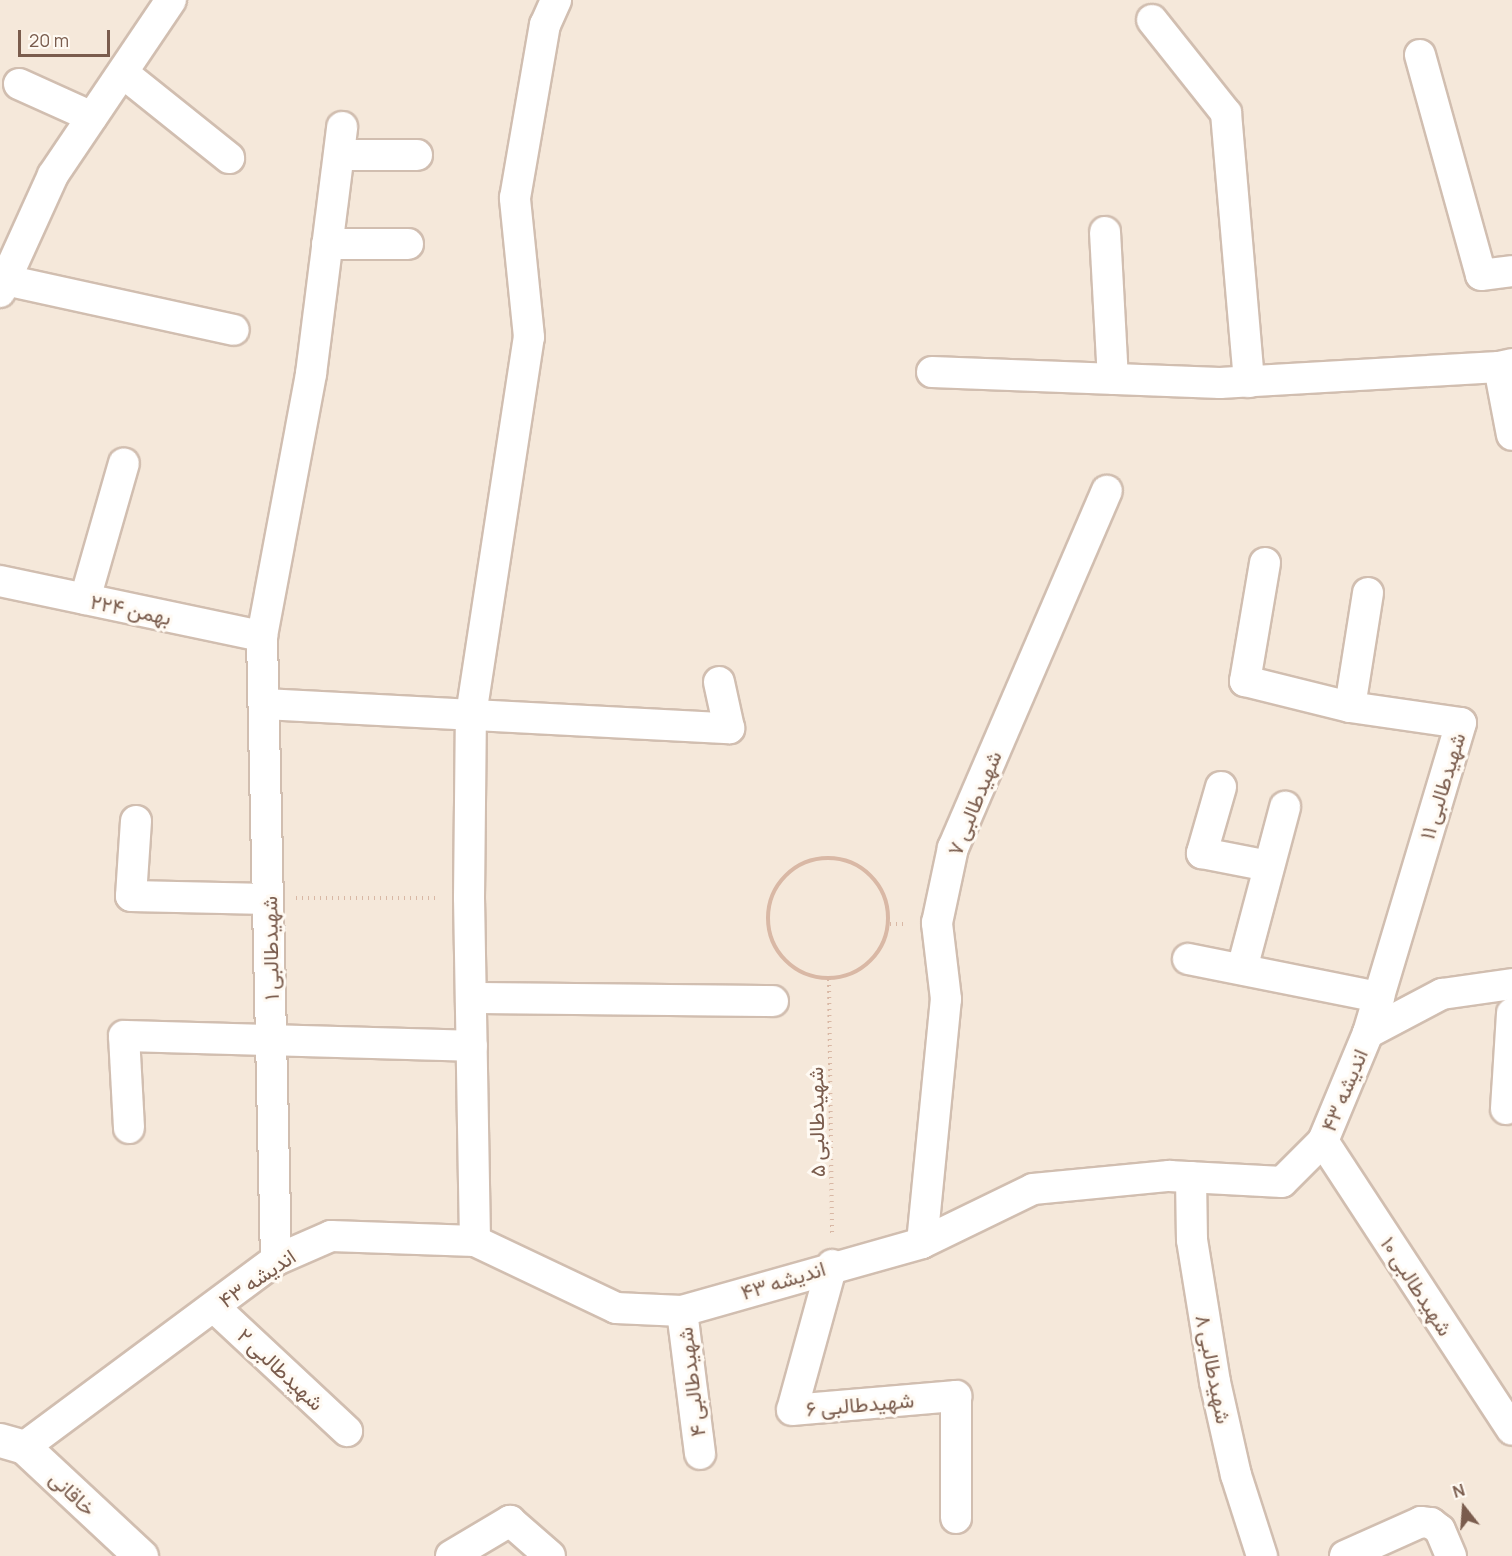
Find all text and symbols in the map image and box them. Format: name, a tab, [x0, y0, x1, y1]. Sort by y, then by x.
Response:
scale bar	[21, 18, 112, 56]
text: 20 m	[29, 28, 69, 52]
street label: ۲۲بهمن ۴	[88, 588, 174, 630]
street label: شهیدطالبی ۱۱	[1414, 730, 1470, 842]
street label: شهیدطالبی ۷	[942, 747, 1006, 859]
street label: شهیدطالبی ۱	[256, 896, 284, 1000]
street label: اندیشه ۴۳	[1315, 1045, 1373, 1135]
street label: شهیدطالبی ۵	[802, 1067, 830, 1177]
street label: شهیدطالبی ۱۰	[1376, 1232, 1458, 1340]
street label: اندیشه ۴۳	[214, 1243, 300, 1313]
street label: اندیشه ۴۳	[738, 1255, 828, 1305]
street label: شهیدطالبی ۸	[1191, 1312, 1237, 1426]
street label: شهیدطالبی ۲	[233, 1323, 329, 1415]
street label: شهیدطالبی ۴	[672, 1326, 710, 1438]
street label: شهیدطالبی ۶	[805, 1387, 915, 1421]
street label: خاقانی	[45, 1465, 101, 1521]
north arrow	[1434, 1478, 1494, 1538]
text: N	[1450, 1479, 1467, 1503]

